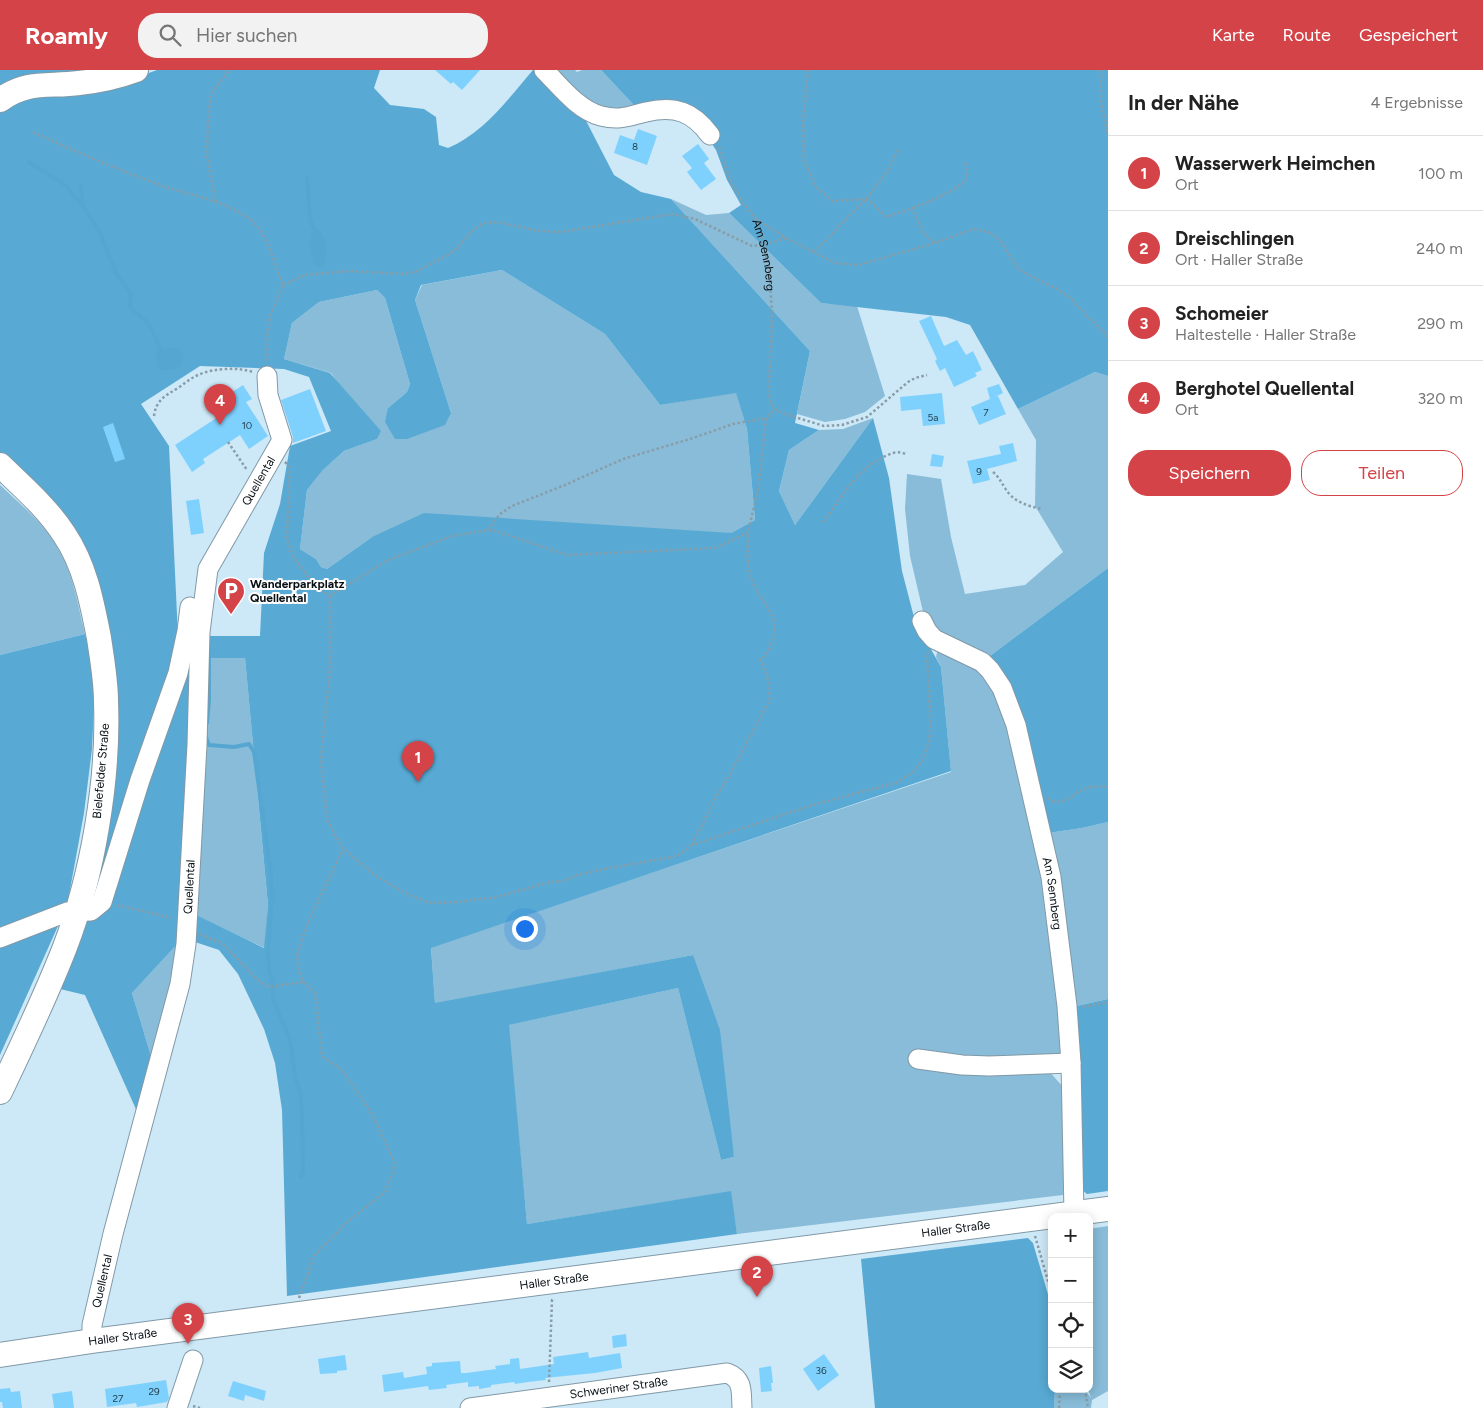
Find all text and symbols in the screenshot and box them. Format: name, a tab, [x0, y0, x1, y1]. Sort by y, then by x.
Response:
search box	[138, 13, 488, 58]
text: Roamly	[25, 21, 108, 50]
icon: search	[156, 21, 184, 49]
text: Hier suchen	[196, 24, 297, 47]
text: Karte	[1212, 24, 1255, 46]
text: Route	[1283, 24, 1331, 46]
text: Gespeichert	[1359, 24, 1458, 46]
text: In der Nähe	[1128, 90, 1239, 115]
text: 4 Ergebnisse	[1370, 93, 1463, 112]
house number: 8	[632, 140, 638, 153]
text: Wasserwerk Heimchen	[1175, 152, 1375, 175]
text: 1	[1141, 164, 1147, 183]
text: 100 m	[1418, 164, 1463, 183]
text: Ort	[1175, 175, 1199, 194]
street label: Am Sennberg	[749, 217, 778, 292]
text: Dreischlingen	[1175, 227, 1294, 250]
text: 2	[1139, 239, 1149, 258]
text: 240 m	[1416, 239, 1463, 258]
text: Ort · Haller Straße	[1175, 250, 1303, 269]
text: Schomeier	[1175, 302, 1269, 325]
text: 3	[1140, 314, 1148, 333]
text: 290 m	[1417, 314, 1463, 333]
text: Haltestelle · Haller Straße	[1175, 325, 1356, 344]
text: Berghotel Quellental	[1175, 377, 1354, 400]
pin: 4	[204, 384, 236, 425]
text: 4	[1139, 389, 1149, 408]
text: 320 m	[1418, 389, 1463, 408]
text: Ort	[1175, 400, 1199, 419]
house number: 7	[983, 406, 989, 419]
house number: 5a	[928, 411, 938, 424]
house number: 10	[242, 419, 252, 432]
button: Speichern	[1128, 450, 1291, 496]
button: Teilen	[1301, 450, 1463, 496]
street label: Quellental	[239, 454, 278, 508]
house number: 9	[976, 465, 982, 478]
parking icon: Wanderparkplatz Quellental	[216, 576, 246, 615]
place label: Wanderparkplatz Quellental	[250, 577, 345, 605]
street label: Bielefelder Straße	[90, 722, 112, 819]
pin: 1	[402, 741, 434, 782]
street label: Am Sennberg	[1040, 856, 1064, 931]
street label: Quellental	[181, 859, 198, 914]
your location	[512, 916, 538, 942]
map controls	[1048, 1213, 1093, 1393]
button: +	[1048, 1213, 1093, 1258]
street label: Haller Straße	[920, 1217, 991, 1240]
street label: Quellental	[89, 1253, 115, 1309]
pin: 2	[741, 1256, 773, 1297]
button: −	[1048, 1258, 1093, 1303]
street label: Haller Straße	[519, 1269, 590, 1292]
pin: 3	[172, 1303, 204, 1344]
button: locate	[1048, 1303, 1093, 1348]
street label: Haller Straße	[87, 1326, 158, 1348]
button: layers	[1048, 1348, 1093, 1393]
house number: 36	[815, 1364, 827, 1377]
street label: Schweriner Straße	[569, 1374, 669, 1401]
house number: 29	[148, 1385, 160, 1398]
house number: 27	[113, 1392, 124, 1405]

